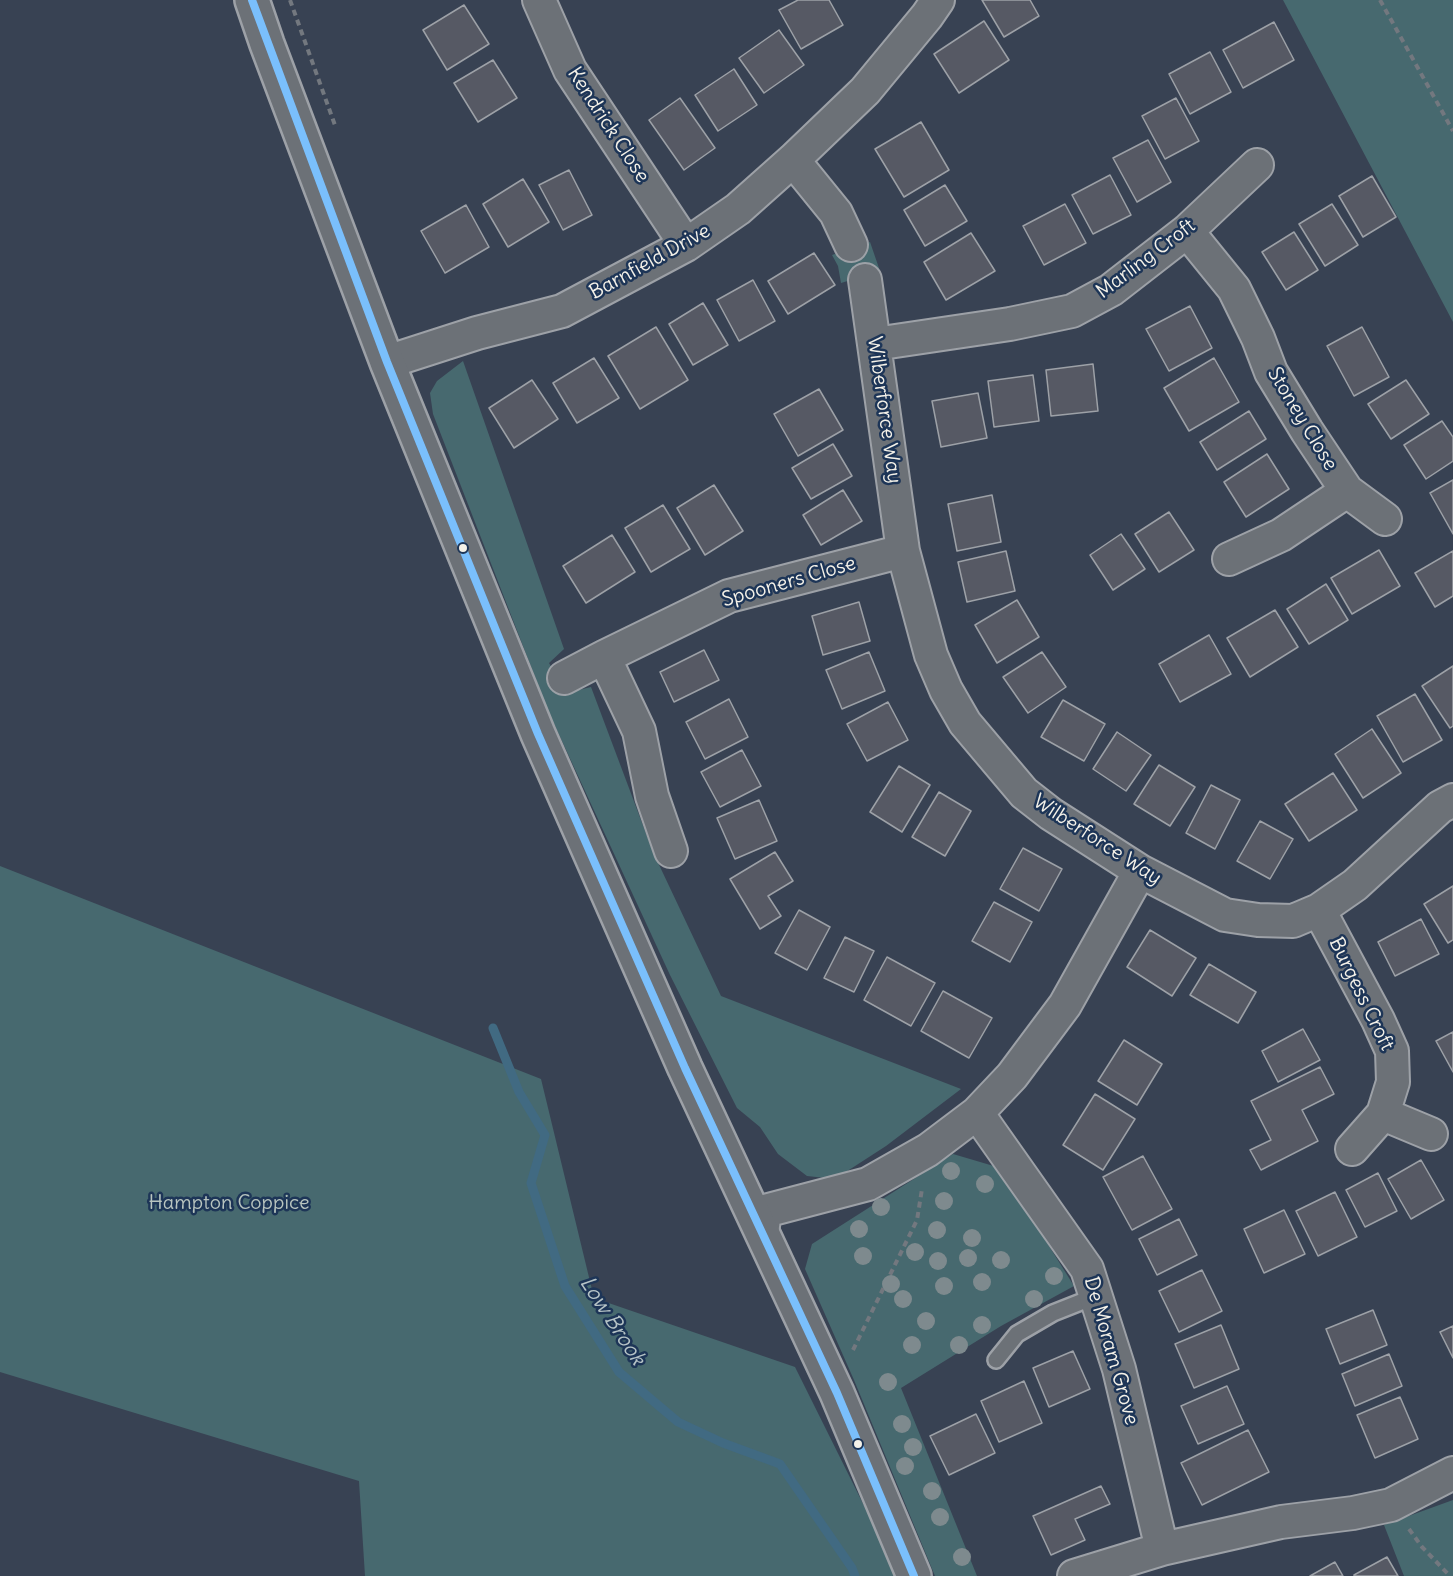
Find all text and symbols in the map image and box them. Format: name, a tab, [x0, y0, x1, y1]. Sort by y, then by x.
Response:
street label: Kendrick Close	[562, 63, 654, 187]
street label: Marling Croft	[1092, 214, 1200, 304]
street label: Barnfield Drive	[585, 219, 715, 305]
street label: Wilberforce Way	[862, 335, 906, 485]
street label: Stoney Close	[1262, 363, 1342, 475]
unlabelled marker	[457, 542, 469, 554]
street label: Spooners Close	[719, 551, 859, 613]
street label: Wilberforce Way	[1028, 790, 1166, 890]
street label: Burgess Croft	[1323, 933, 1399, 1055]
park label: Hampton Coppice	[149, 1191, 309, 1215]
water label: Low Brook	[574, 1272, 650, 1370]
street label: De Moram Grove	[1078, 1274, 1144, 1428]
unlabelled marker	[852, 1438, 864, 1450]

